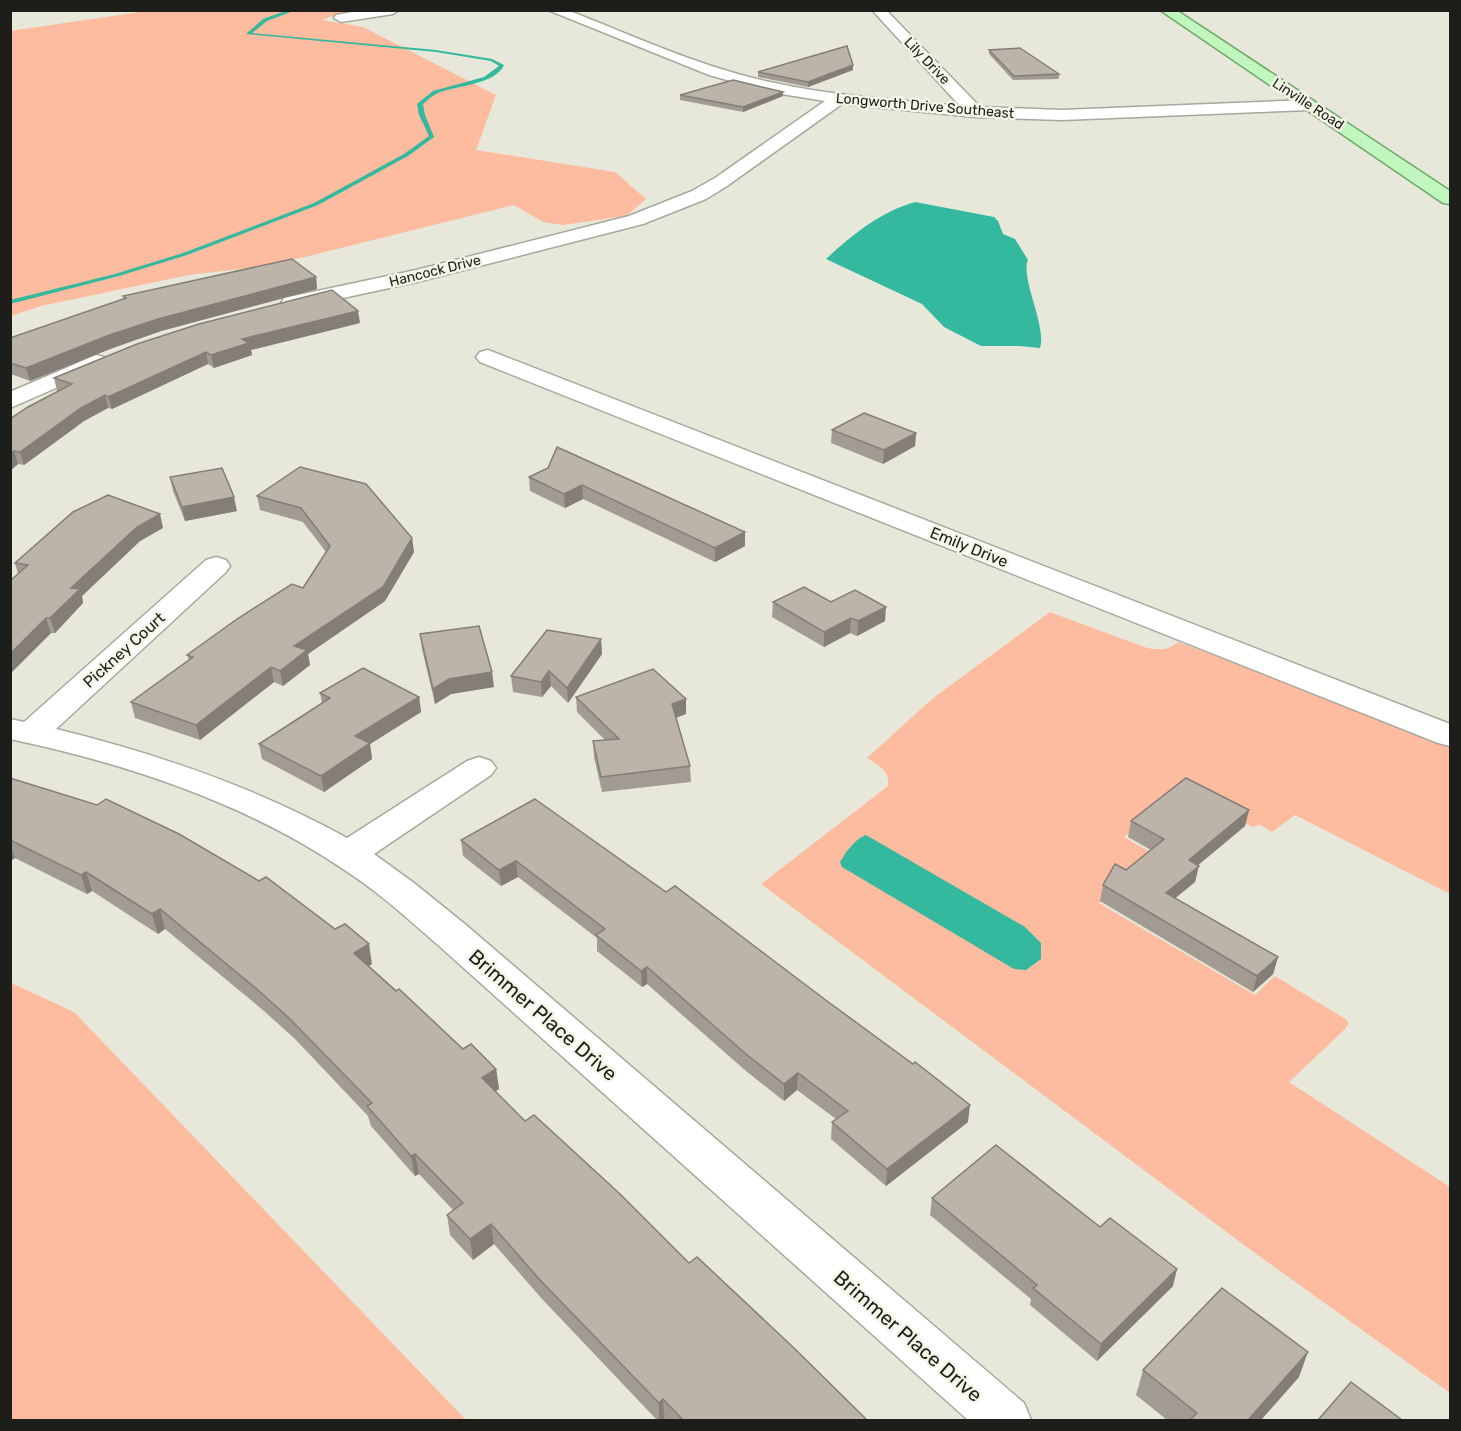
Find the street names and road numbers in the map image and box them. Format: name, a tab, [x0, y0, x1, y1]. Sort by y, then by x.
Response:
street label: Lily Drive	[900, 34, 954, 88]
street label: Linville Road	[1269, 75, 1347, 133]
street label: Longworth Drive Southeast	[835, 90, 1015, 122]
street label: Hancock Drive	[387, 251, 483, 291]
street label: Emily Drive	[927, 523, 1011, 571]
street label: Pickney Court	[79, 608, 169, 692]
street label: Brimmer Place Drive	[464, 944, 622, 1086]
street label: Brimmer Place Drive	[829, 1265, 987, 1407]

